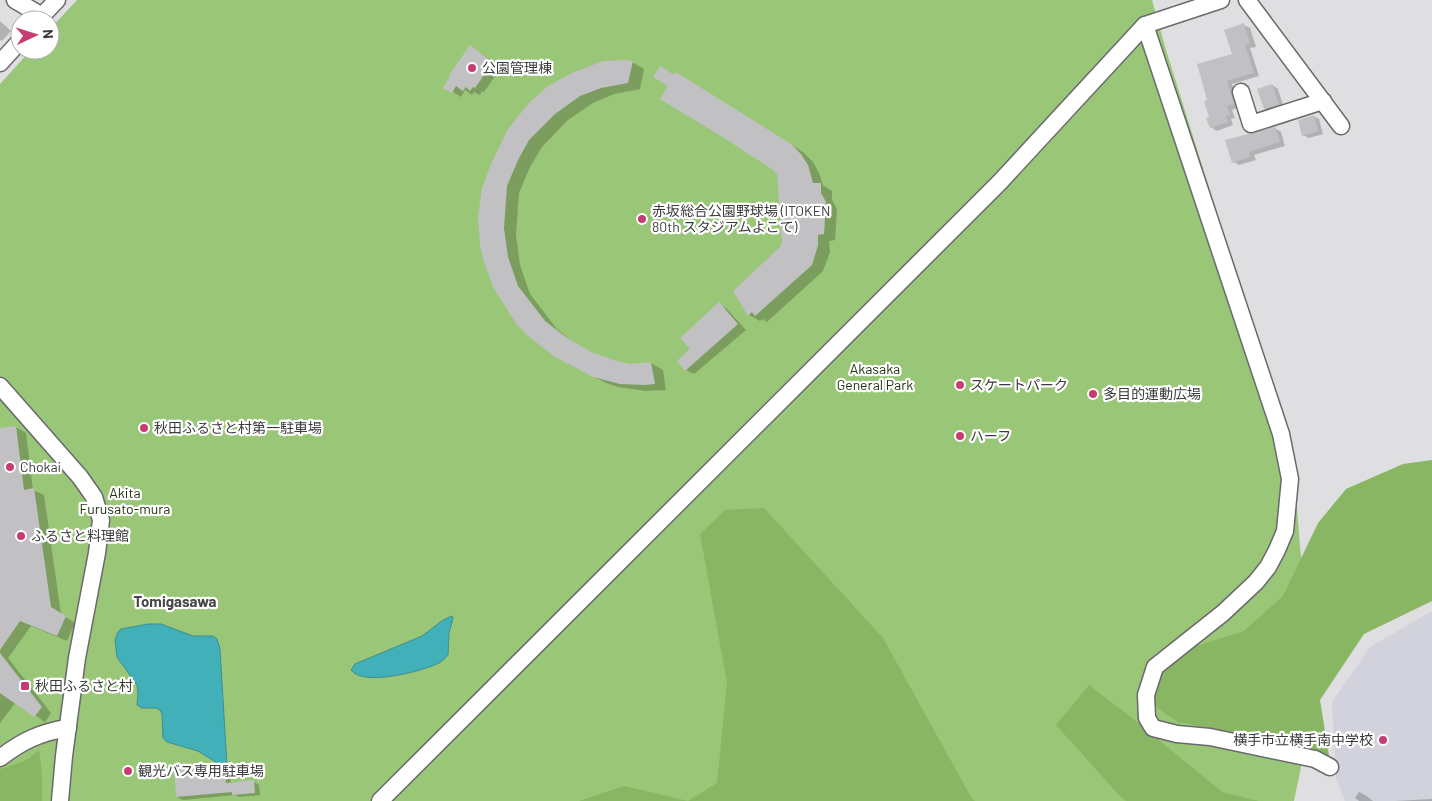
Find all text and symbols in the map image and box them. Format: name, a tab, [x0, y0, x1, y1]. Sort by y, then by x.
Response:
north arrow	[10, 10, 60, 60]
text: N	[40, 29, 57, 39]
place label: 公園管理棟	[482, 59, 552, 76]
marker: 公園管理棟	[466, 62, 478, 74]
place label: 赤坂総合公園野球場 (ITOKEN 80th スタジアムよこて)	[652, 202, 831, 235]
marker: 赤坂総合公園野球場 (ITOKEN 80th スタジアムよこて)	[636, 213, 648, 225]
park label: Akasaka General Park	[837, 360, 913, 393]
place label: スケートパーク	[970, 376, 1068, 393]
marker: スケートパーク	[954, 379, 966, 391]
place label: 多目的運動広場	[1103, 385, 1201, 402]
marker: 多目的運動広場	[1087, 388, 1099, 400]
place label: 秋田ふるさと村第一駐車場	[154, 419, 322, 436]
marker: 秋田ふるさと村第一駐車場	[138, 422, 150, 434]
place label: ハーフ	[970, 427, 1011, 444]
marker: ハーフ	[954, 430, 966, 442]
place label: Chokai	[20, 458, 61, 475]
marker: Chokai	[4, 461, 16, 473]
park label: Akita Furusato-mura	[79, 484, 171, 517]
place label: ふるさと料理館	[31, 527, 129, 544]
marker: ふるさと料理館	[15, 530, 27, 542]
district label: Tomigasawa	[134, 592, 217, 610]
place label: 秋田ふるさと村	[35, 677, 133, 694]
marker: 秋田ふるさと村	[19, 680, 31, 692]
place label: 横手市立横手南中学校	[1233, 731, 1373, 748]
marker: 横手市立横手南中学校	[1377, 734, 1389, 746]
place label: 観光バス専用駐車場	[138, 762, 264, 779]
marker: 観光バス専用駐車場	[122, 765, 134, 777]

